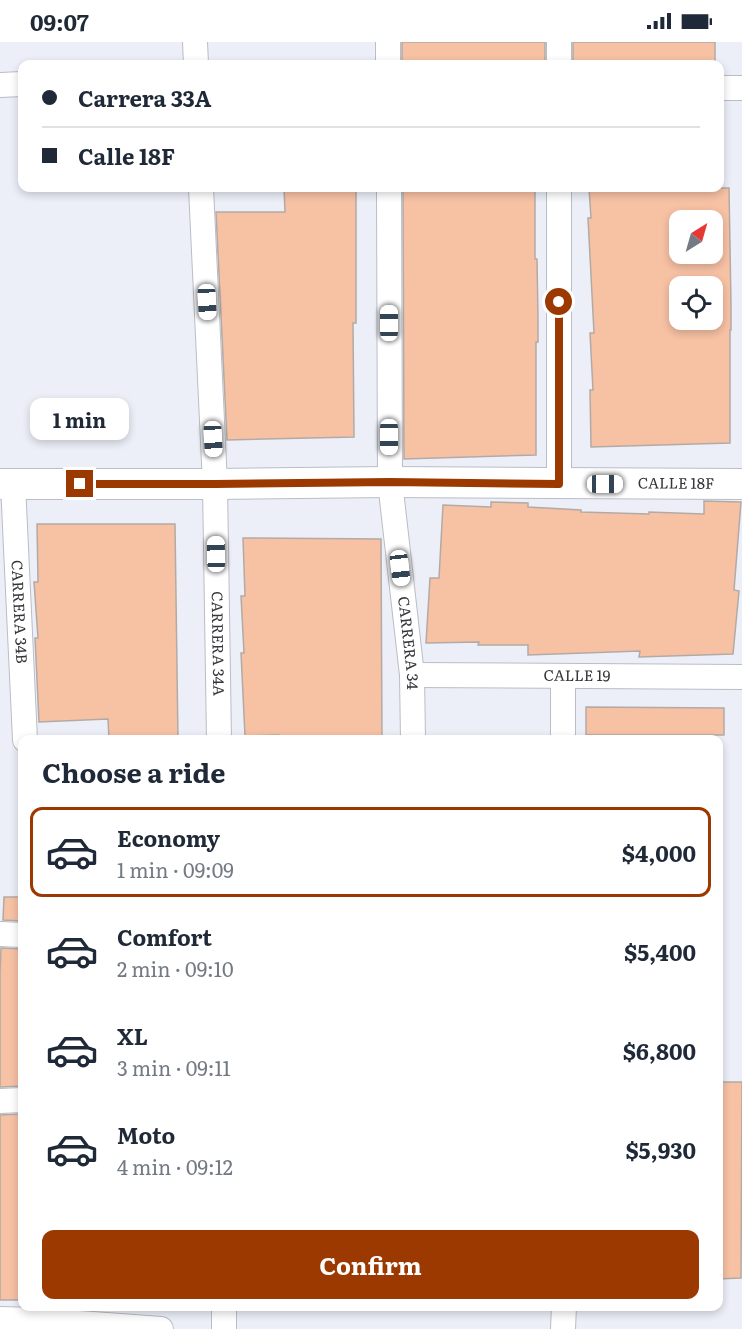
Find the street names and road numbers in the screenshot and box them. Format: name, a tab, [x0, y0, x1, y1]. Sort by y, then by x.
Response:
street label: CALLE 18F	[638, 470, 714, 494]
street label: CARRERA 34B	[7, 559, 34, 664]
street label: CARRERA 34A	[207, 591, 231, 696]
street label: CARRERA 34	[393, 595, 425, 690]
street label: CALLE 19	[543, 663, 611, 686]

